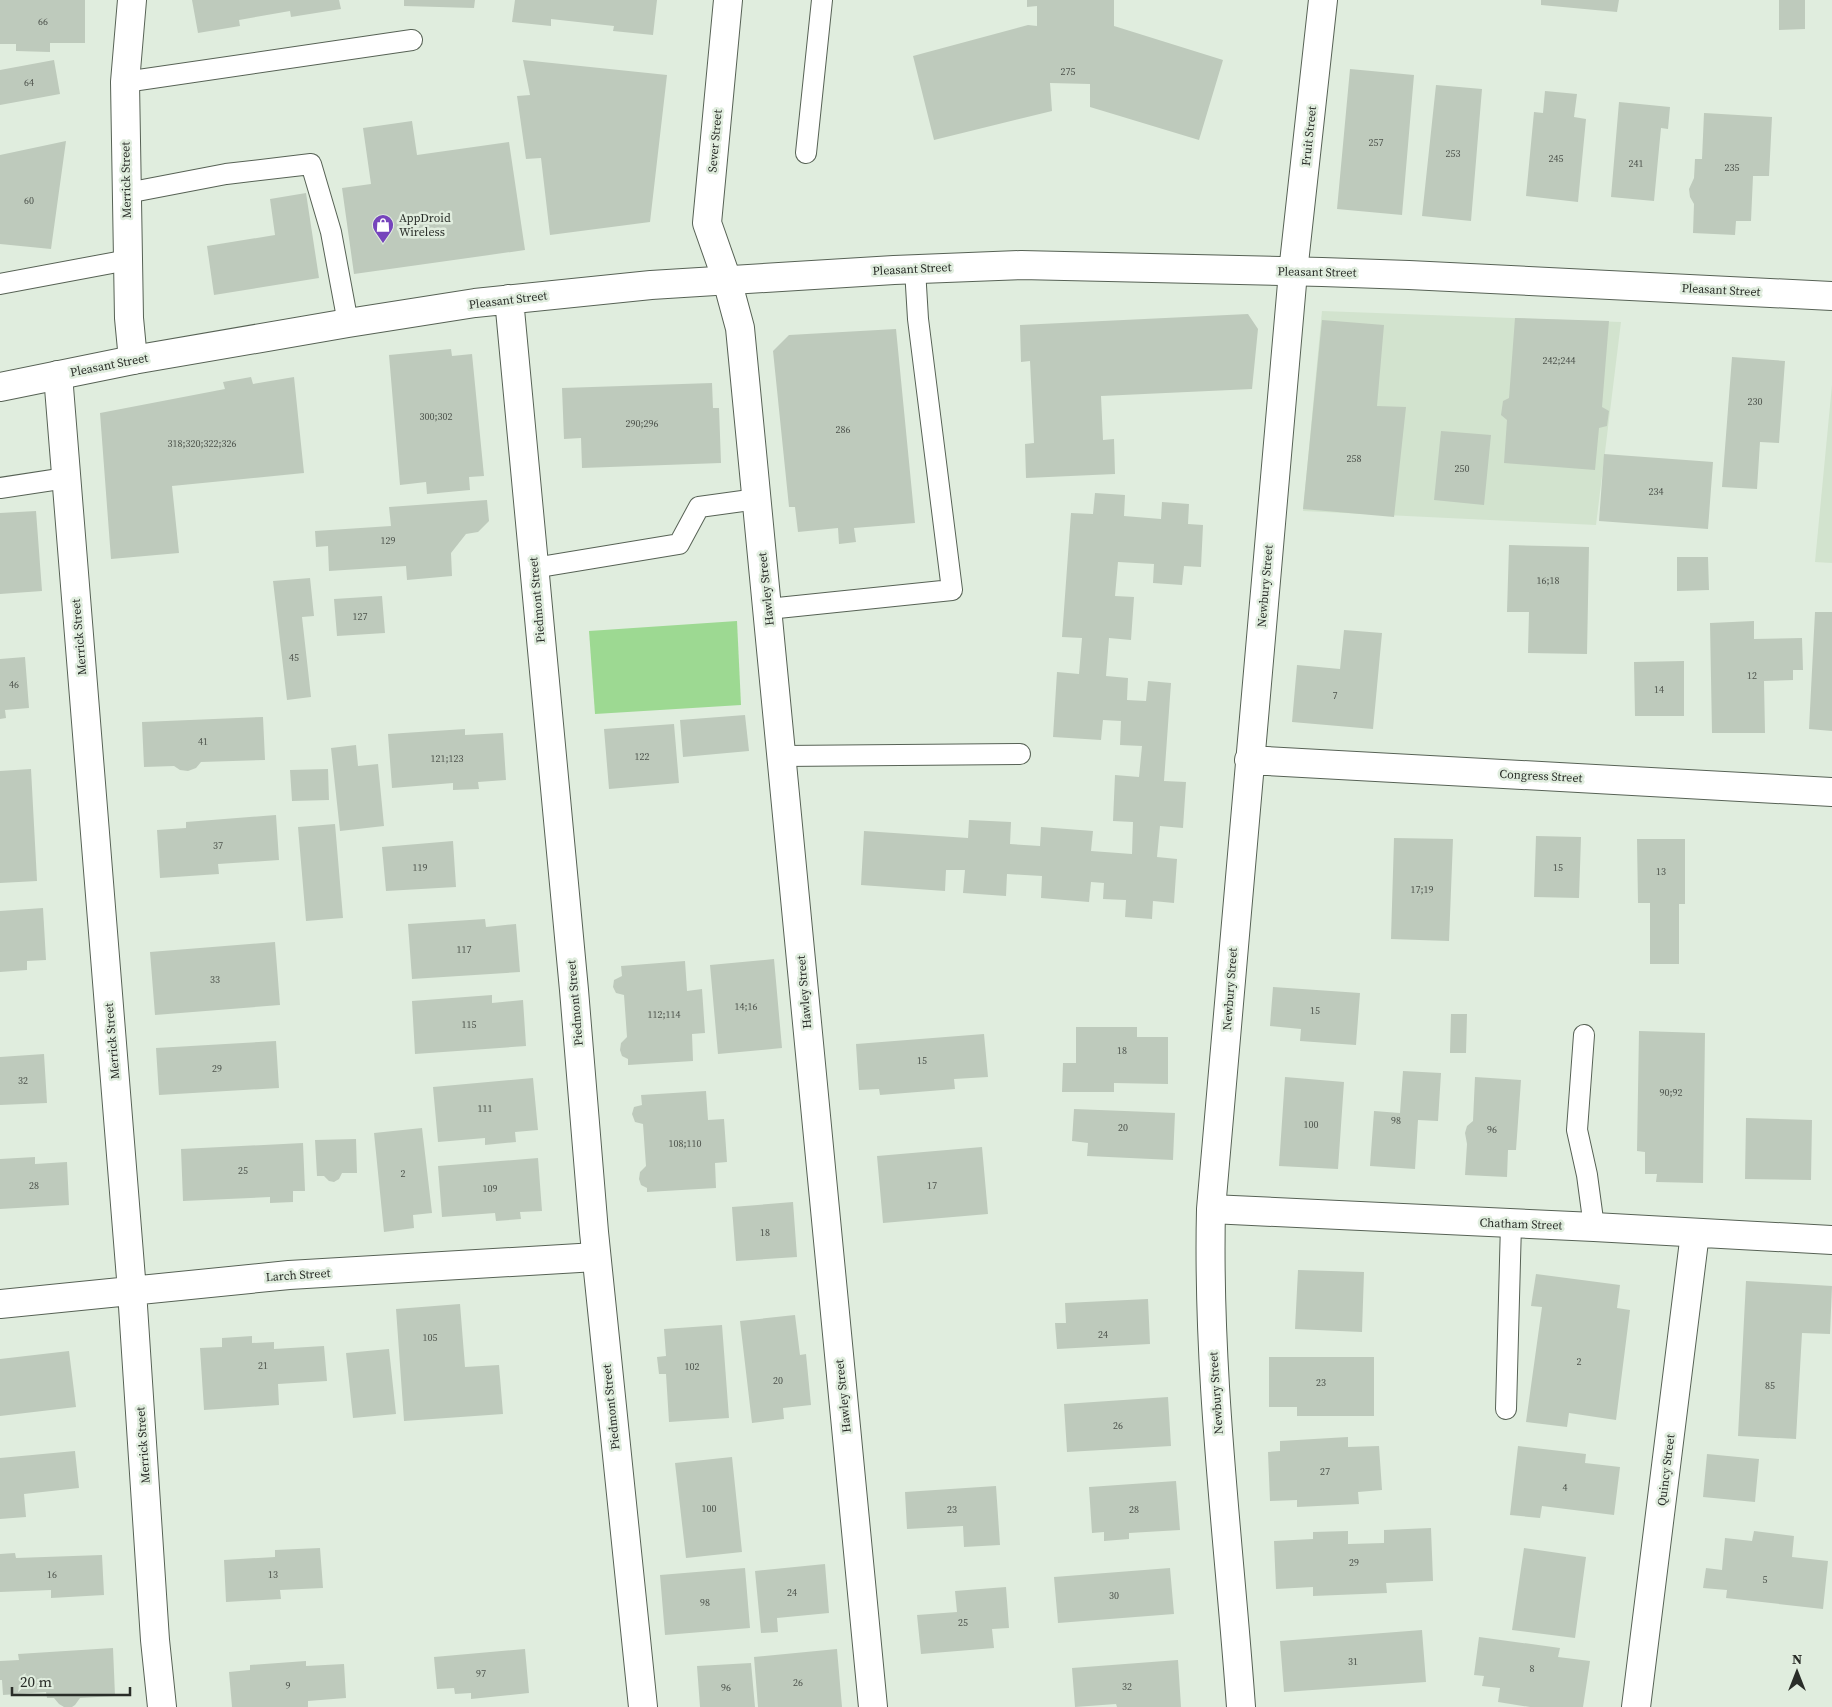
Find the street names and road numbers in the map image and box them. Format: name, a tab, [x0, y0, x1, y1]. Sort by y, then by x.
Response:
street label: Fruit Street	[1298, 105, 1320, 167]
street label: Sever Street	[704, 109, 726, 173]
street label: Merrick Street	[117, 142, 135, 218]
street label: Pleasant Street	[872, 259, 952, 279]
street label: Pleasant Street	[1277, 263, 1357, 281]
street label: Pleasant Street	[1681, 280, 1761, 300]
street label: Pleasant Street	[468, 287, 548, 313]
street label: Pleasant Street	[69, 350, 149, 380]
street label: Newbury Street	[1253, 544, 1277, 628]
street label: Hawley Street	[754, 551, 778, 626]
street label: Piedmont Street	[525, 556, 549, 644]
street label: Merrick Street	[68, 598, 90, 676]
street label: Congress Street	[1499, 766, 1583, 786]
street label: Newbury Street	[1219, 947, 1241, 1031]
street label: Hawley Street	[793, 955, 815, 1029]
street label: Piedmont Street	[563, 959, 587, 1047]
street label: Merrick Street	[101, 1002, 123, 1080]
street label: Chatham Street	[1479, 1215, 1563, 1233]
street label: Larch Street	[265, 1265, 331, 1285]
street label: Newbury Street	[1205, 1351, 1227, 1435]
street label: Hawley Street	[831, 1358, 855, 1433]
street label: Piedmont Street	[599, 1363, 623, 1451]
street label: Merrick Street	[132, 1406, 154, 1484]
street label: Quincy Street	[1654, 1433, 1678, 1507]

